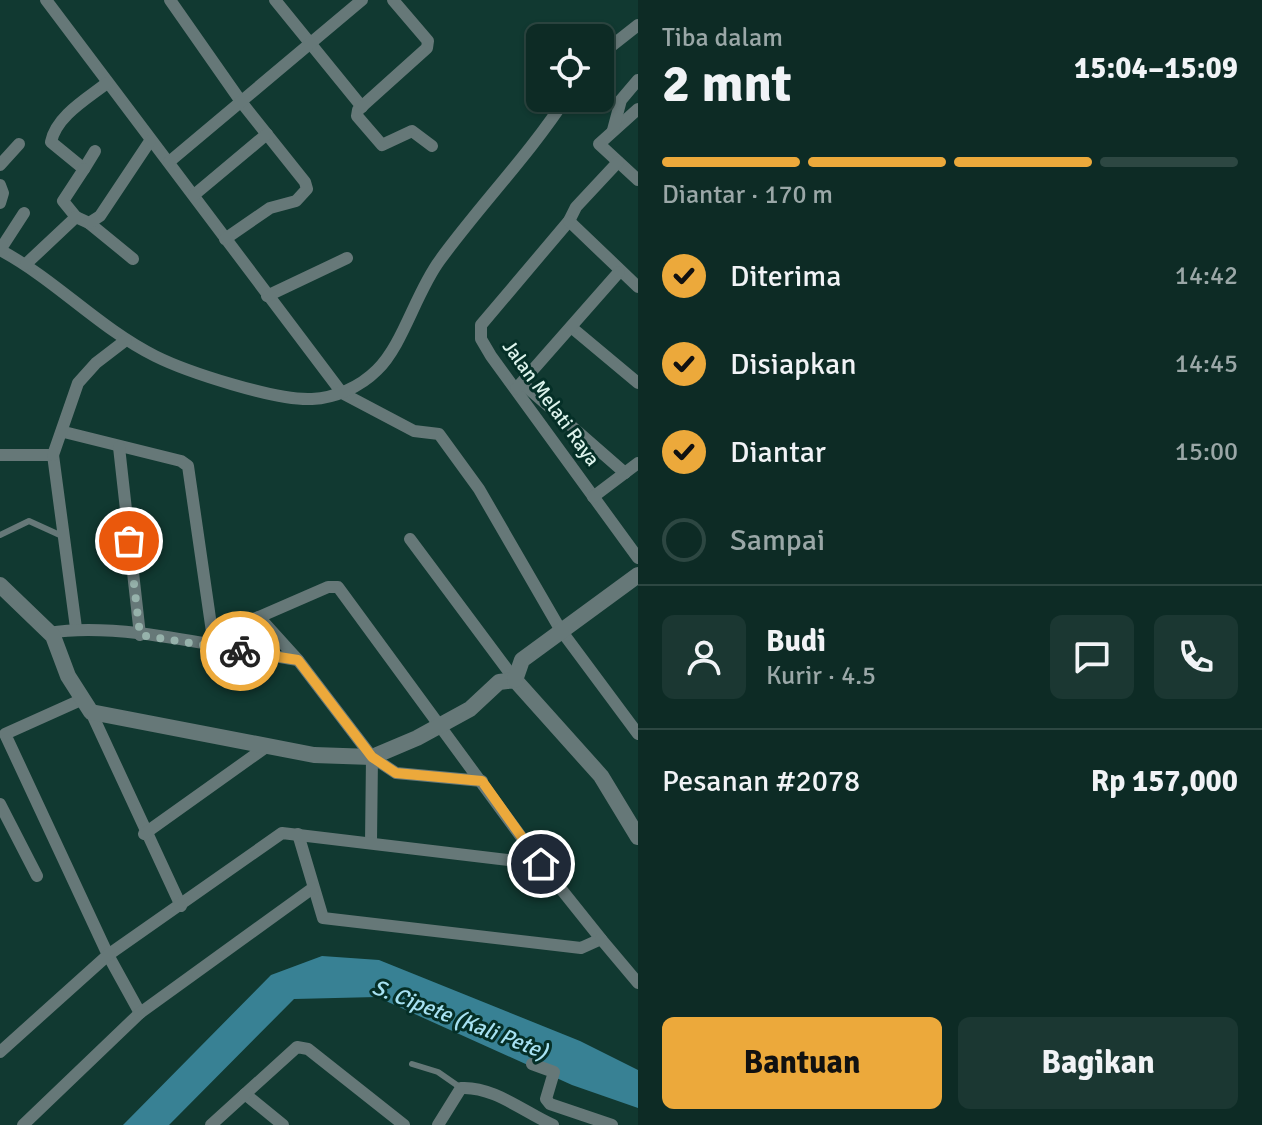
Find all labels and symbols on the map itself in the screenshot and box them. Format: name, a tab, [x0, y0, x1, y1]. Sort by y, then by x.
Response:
street label: Jalan Melati Raya	[497, 335, 605, 471]
pin	[95, 507, 163, 575]
courier	[200, 611, 280, 691]
pin	[507, 830, 575, 898]
water label: S. Cipete (Kali Pete)	[369, 973, 552, 1065]

